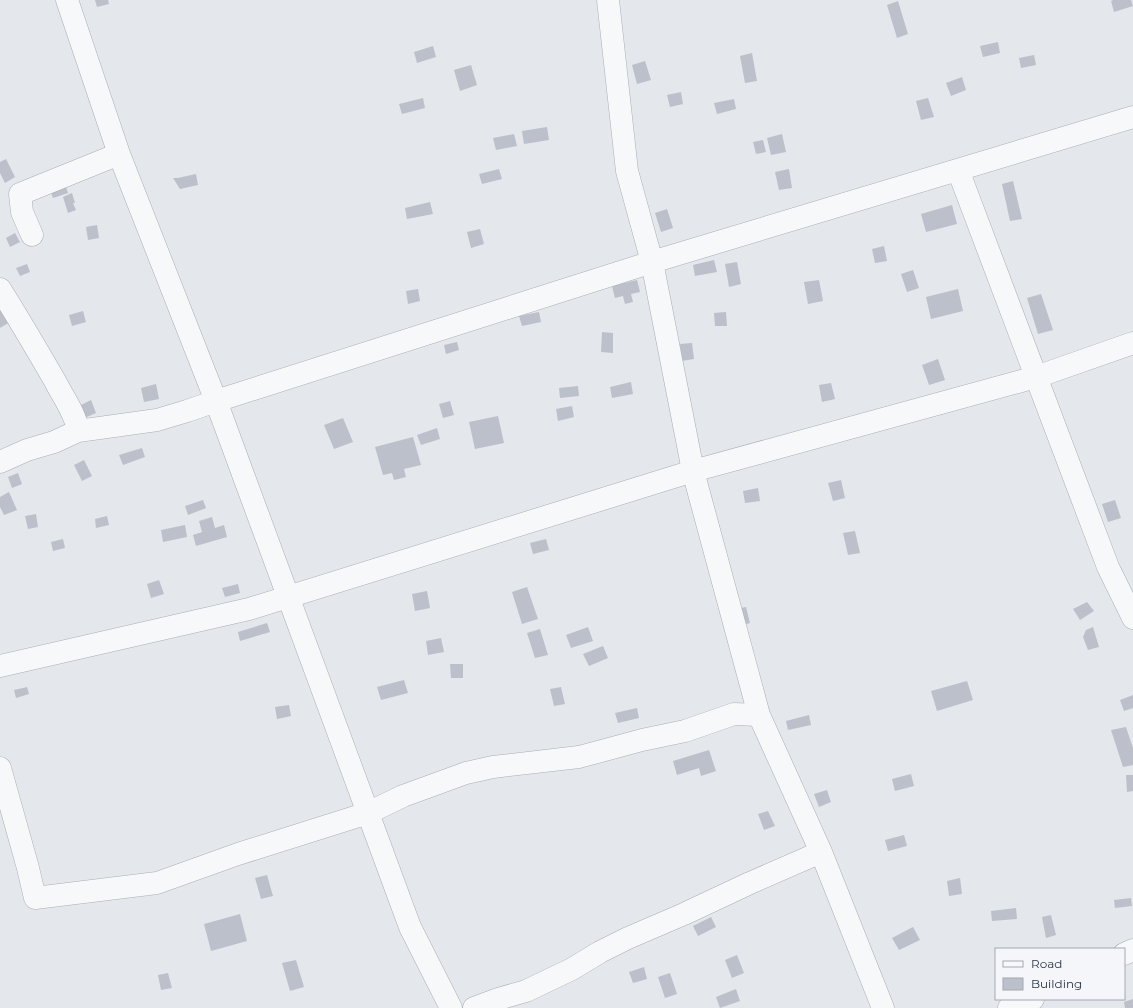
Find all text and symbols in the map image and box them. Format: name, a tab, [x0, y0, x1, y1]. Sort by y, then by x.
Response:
legend	[995, 948, 1125, 1000]
text: Road	[1031, 956, 1062, 971]
text: Building	[1031, 976, 1082, 991]

